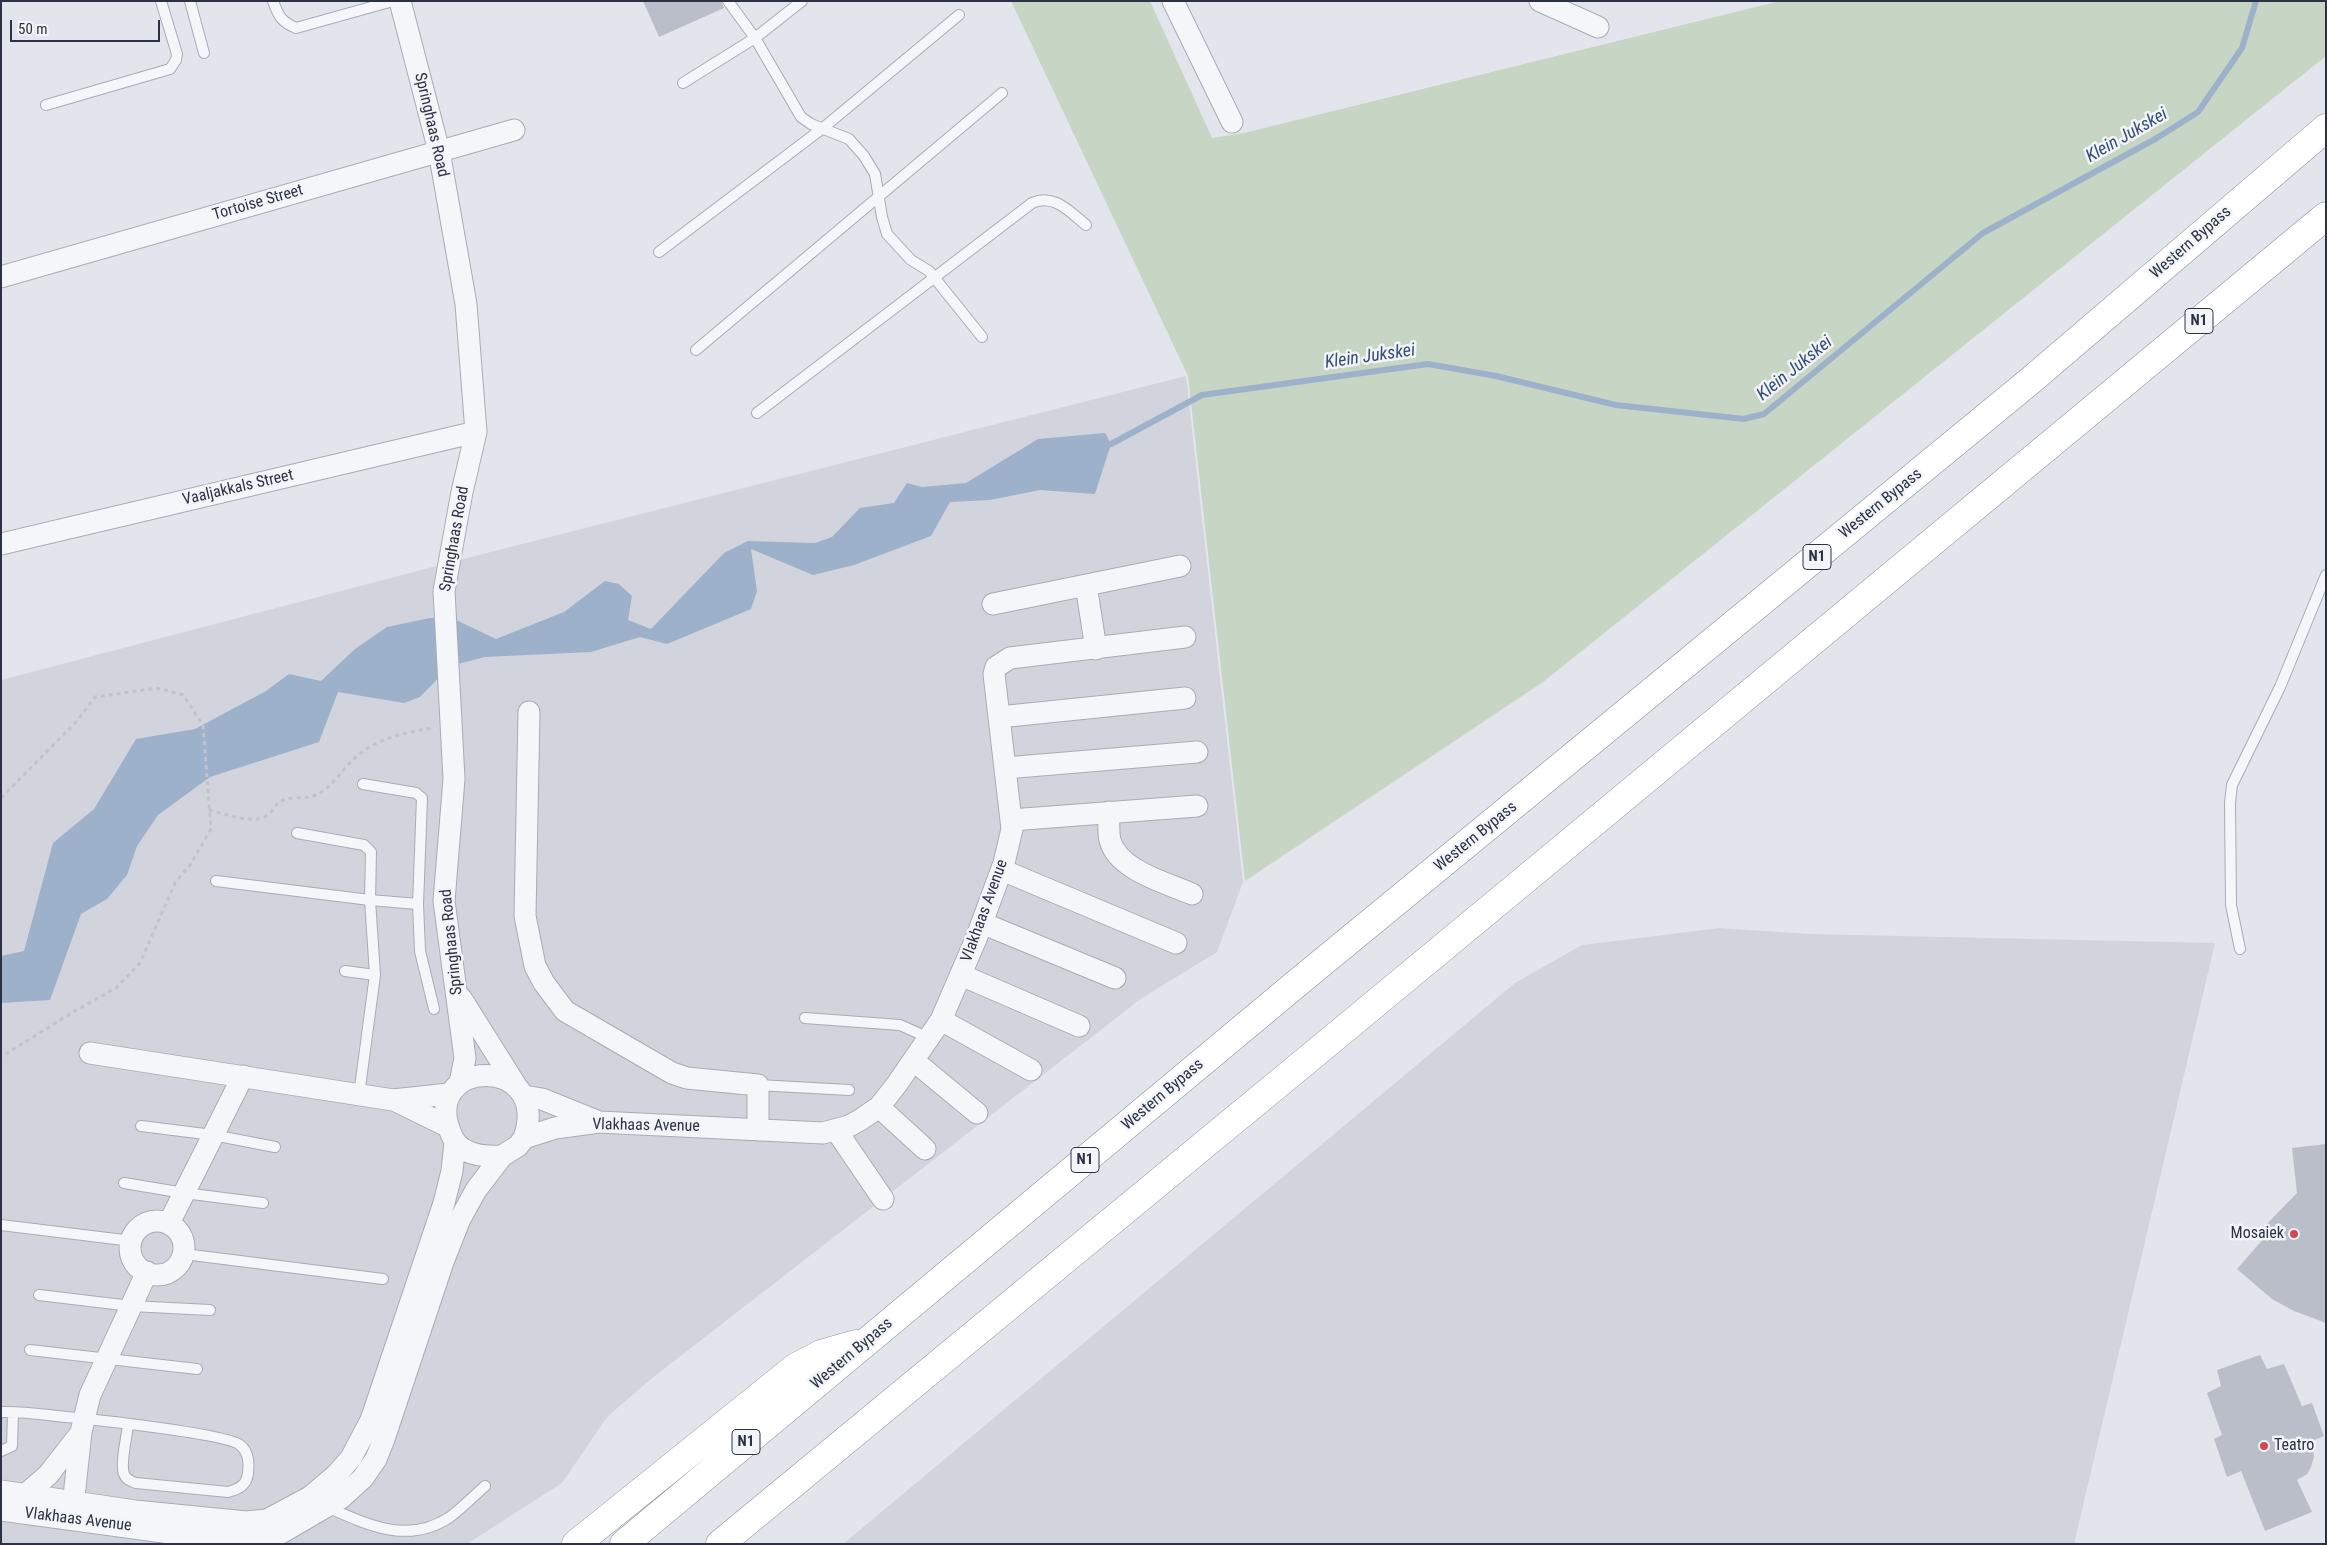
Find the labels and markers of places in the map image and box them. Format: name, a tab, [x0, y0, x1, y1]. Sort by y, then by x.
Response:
place label: Mosaiek	[2231, 1224, 2284, 1244]
marker: Mosaiek	[2288, 1228, 2300, 1240]
place label: Teatro	[2274, 1436, 2314, 1456]
marker: Teatro	[2258, 1440, 2270, 1452]

